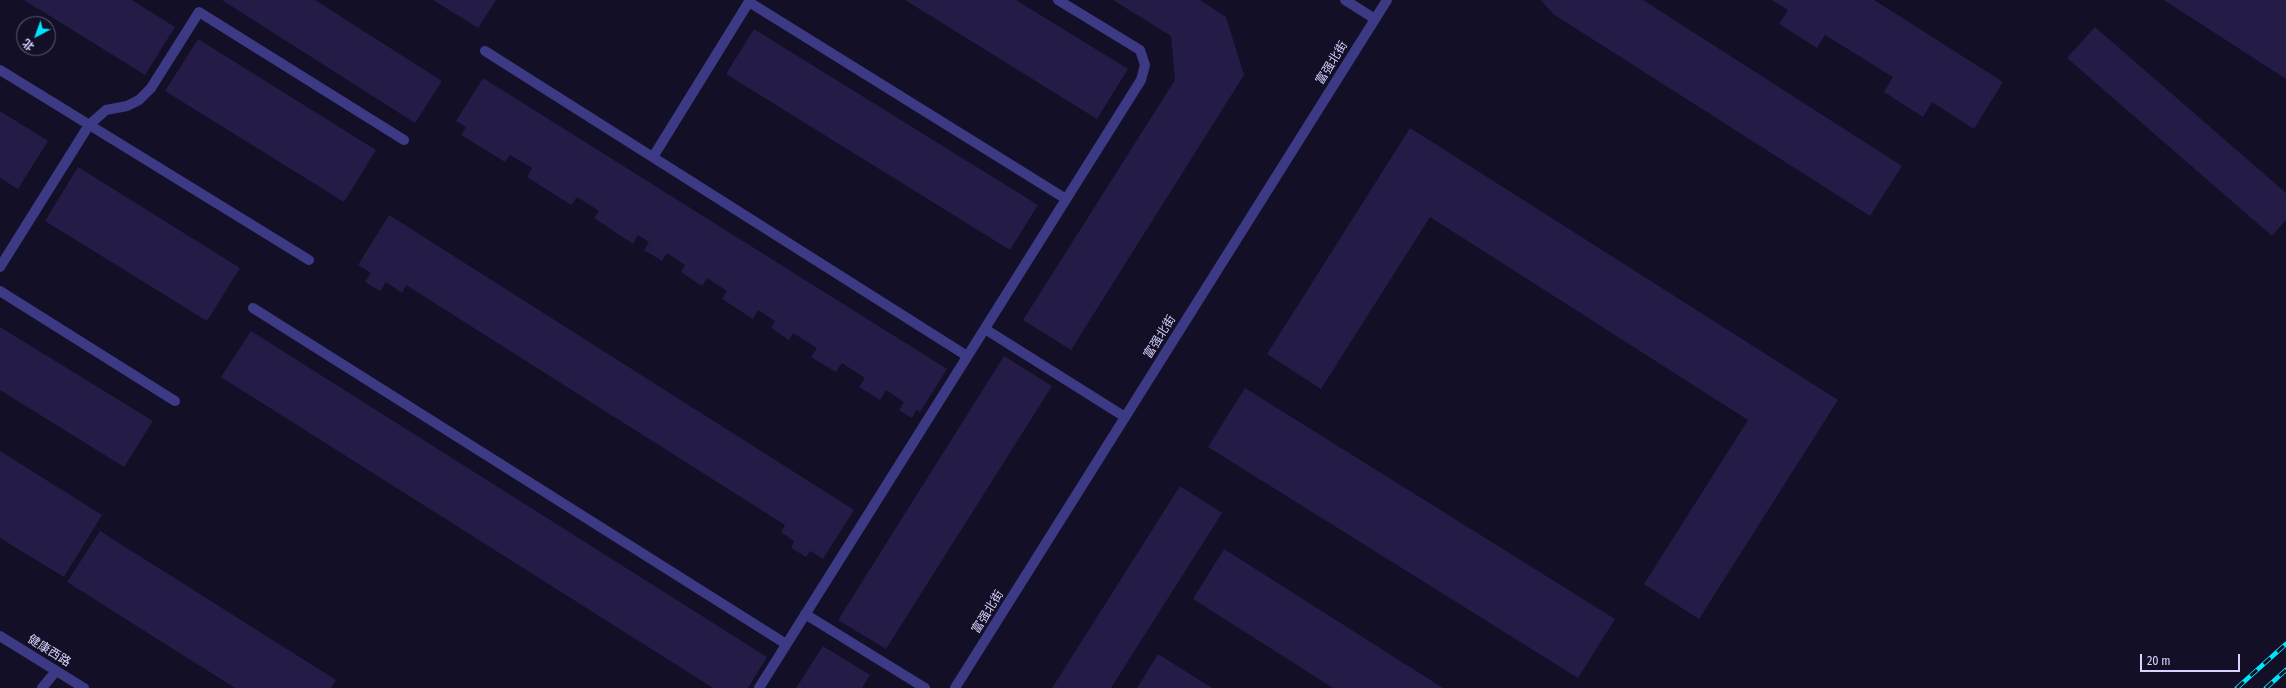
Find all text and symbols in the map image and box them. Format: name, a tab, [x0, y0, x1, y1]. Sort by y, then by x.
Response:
north arrow	[16, 16, 56, 56]
text: 北	[20, 36, 37, 53]
street label: 富强北街	[1313, 39, 1351, 87]
street label: 富强北街	[1141, 313, 1179, 361]
street label: 富强北街	[969, 588, 1007, 636]
street label: 健康西路	[25, 632, 73, 670]
scale bar	[2142, 646, 2242, 672]
text: 20 m	[2147, 654, 2171, 668]

